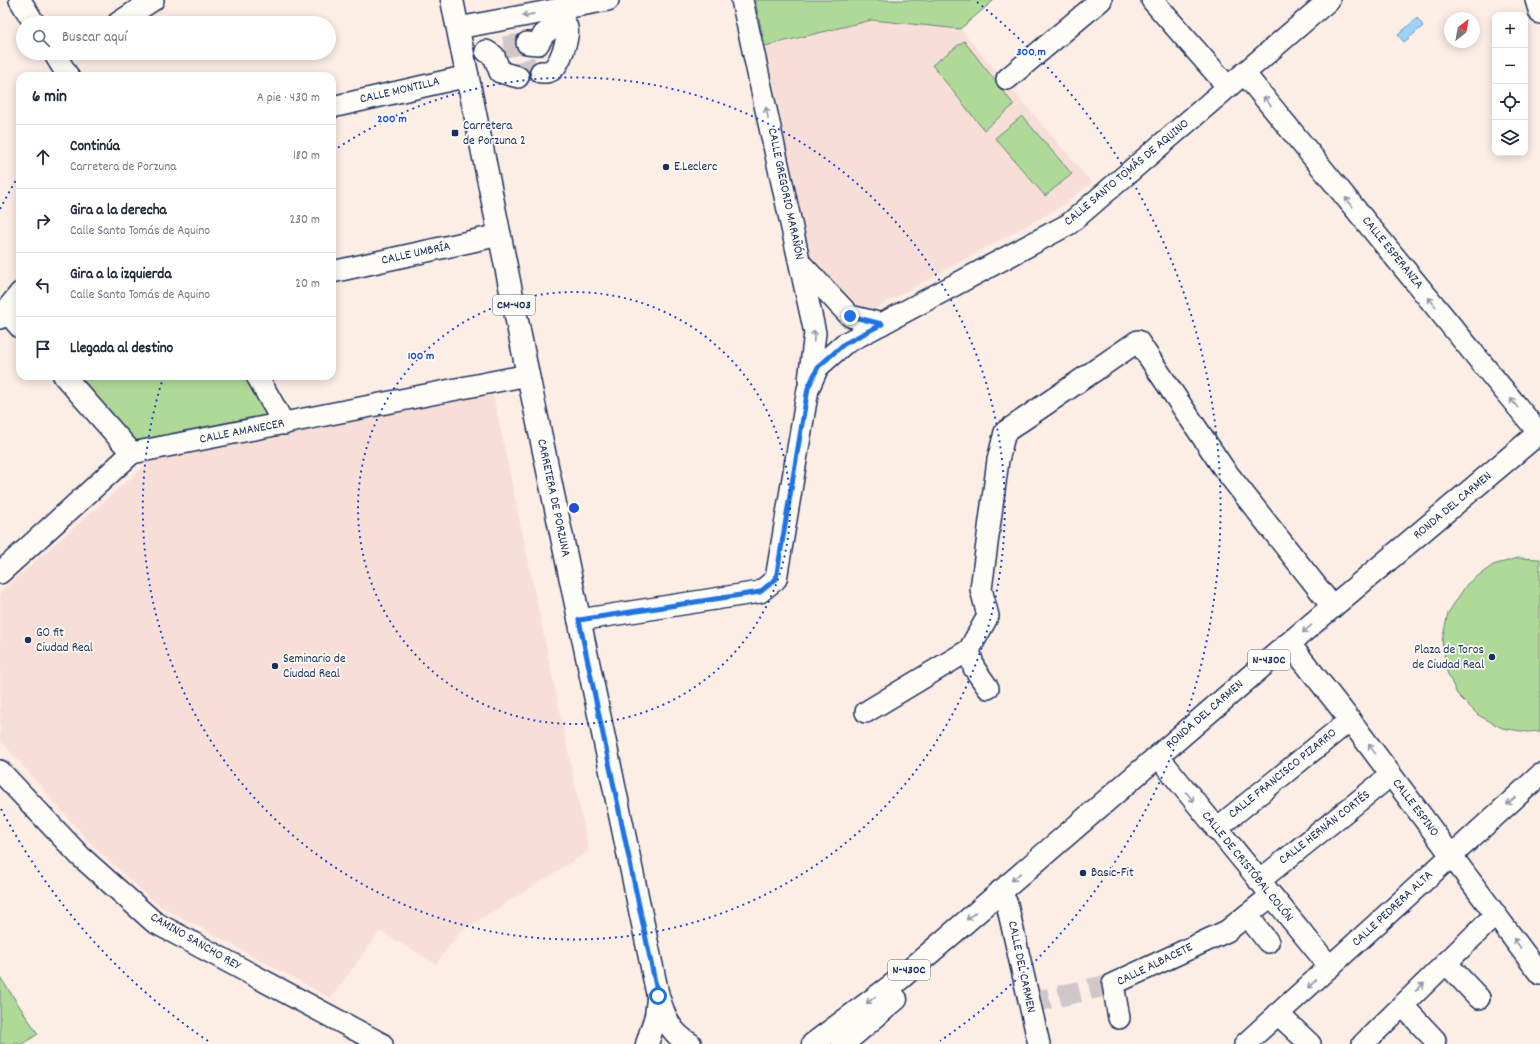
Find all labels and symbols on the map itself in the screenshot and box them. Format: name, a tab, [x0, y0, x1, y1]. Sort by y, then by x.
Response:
one-way arrow	[522, 11, 535, 19]
north arrow	[1444, 12, 1480, 48]
text: 300 m	[1016, 44, 1046, 61]
street label: CALLE MONTILLA	[358, 73, 442, 109]
one-way arrow	[1263, 96, 1271, 107]
one-way arrow	[762, 107, 770, 120]
text: 200 m	[377, 111, 407, 128]
street label: CALLE SANTO TOMÁS DE AQUINO	[1060, 115, 1194, 231]
place label: Carretera de Porzuna 2	[463, 117, 526, 151]
street label: CALLE GREGORIO MARAÑÓN	[762, 126, 808, 262]
marker: Carretera de Porzuna 2	[450, 128, 460, 138]
place label: E.Leclerc	[674, 158, 717, 177]
marker: E.Leclerc	[661, 162, 671, 172]
one-way arrow	[1345, 196, 1354, 207]
street label: CALLE ESPERANZA	[1357, 212, 1427, 294]
street label: CALLE UMBRÍA	[380, 237, 452, 271]
road number: CM-403	[493, 295, 535, 315]
one-way arrow	[1427, 297, 1436, 308]
route end	[841, 307, 859, 325]
one-way arrow	[810, 330, 818, 343]
text: 100 m	[408, 348, 434, 365]
one-way arrow	[1510, 397, 1519, 408]
street label: CALLE AMANECER	[198, 414, 286, 450]
street label: CARRETERA DE PORZUNA	[531, 437, 575, 559]
street label: RONDA DEL CARMEN	[1409, 467, 1497, 545]
centre of rings	[567, 501, 581, 515]
place label: GO fit Ciudad Real	[36, 624, 93, 658]
one-way arrow	[1301, 624, 1312, 633]
marker: GO fit Ciudad Real	[23, 635, 33, 645]
place label: Plaza de Toros de Ciudad Real	[1412, 641, 1484, 675]
place label: Seminario de Ciudad Real	[283, 650, 346, 684]
road number: N-430C	[1248, 650, 1290, 670]
marker: Plaza de Toros de Ciudad Real	[1487, 652, 1497, 662]
marker: Seminario de Ciudad Real	[270, 661, 280, 671]
street label: RONDA DEL CARMEN	[1162, 676, 1248, 754]
street label: CALLE FRANCISCO PIZARRO	[1225, 724, 1341, 824]
one-way arrow	[1368, 744, 1376, 755]
street label: CALLE ESPINO	[1387, 775, 1443, 841]
street label: CALLE HERNÁN CORTÉS	[1275, 786, 1375, 870]
one-way arrow	[1186, 791, 1194, 802]
one-way arrow	[1506, 797, 1516, 806]
street label: CALLE DE CRISTÓBAL COLÓN	[1196, 808, 1298, 926]
place label: Basic-Fit	[1091, 864, 1134, 883]
street label: CALLE PEDRERA ALTA	[1348, 866, 1438, 952]
marker: Basic-Fit	[1078, 868, 1088, 878]
one-way arrow	[1011, 872, 1022, 881]
street label: CAMINO SANCHO REY	[146, 908, 245, 976]
one-way arrow	[966, 912, 976, 921]
street label: CALLE DEL CARMEN	[1002, 919, 1040, 1015]
street label: CALLE ALBACETE	[1114, 938, 1196, 992]
one-way arrow	[1512, 938, 1521, 949]
road number: N-430C	[888, 960, 930, 980]
one-way arrow	[1307, 979, 1317, 988]
one-way arrow	[1415, 983, 1425, 992]
route start	[649, 987, 667, 1005]
one-way arrow	[866, 996, 877, 1004]

